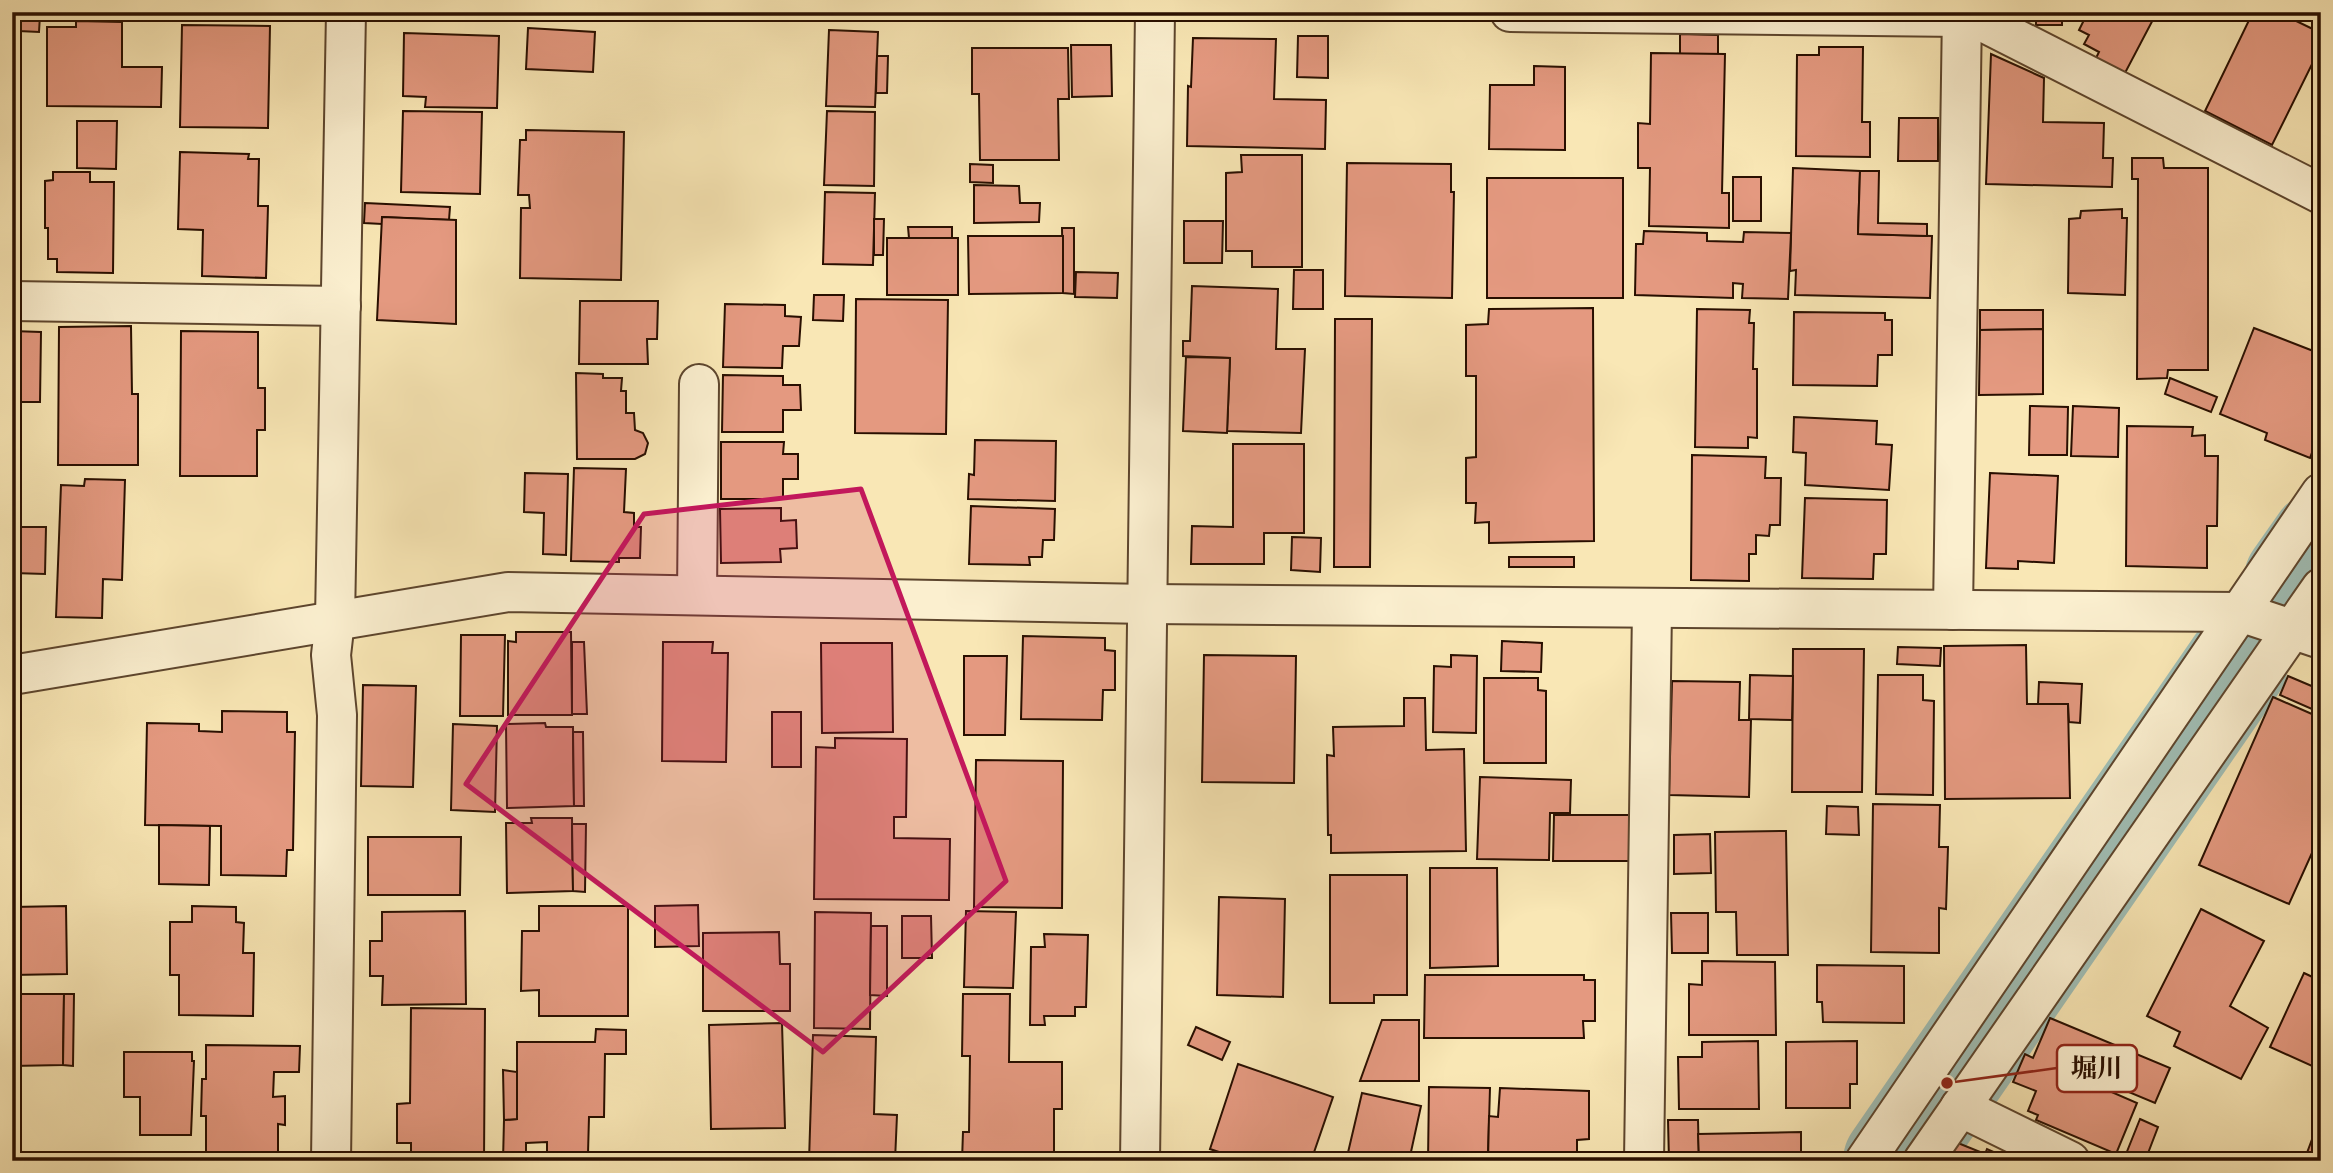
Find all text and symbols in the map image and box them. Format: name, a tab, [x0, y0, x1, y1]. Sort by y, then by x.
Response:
callout: 堀川	[2057, 1045, 2137, 1092]
text: 堀川	[2071, 1051, 2123, 1086]

